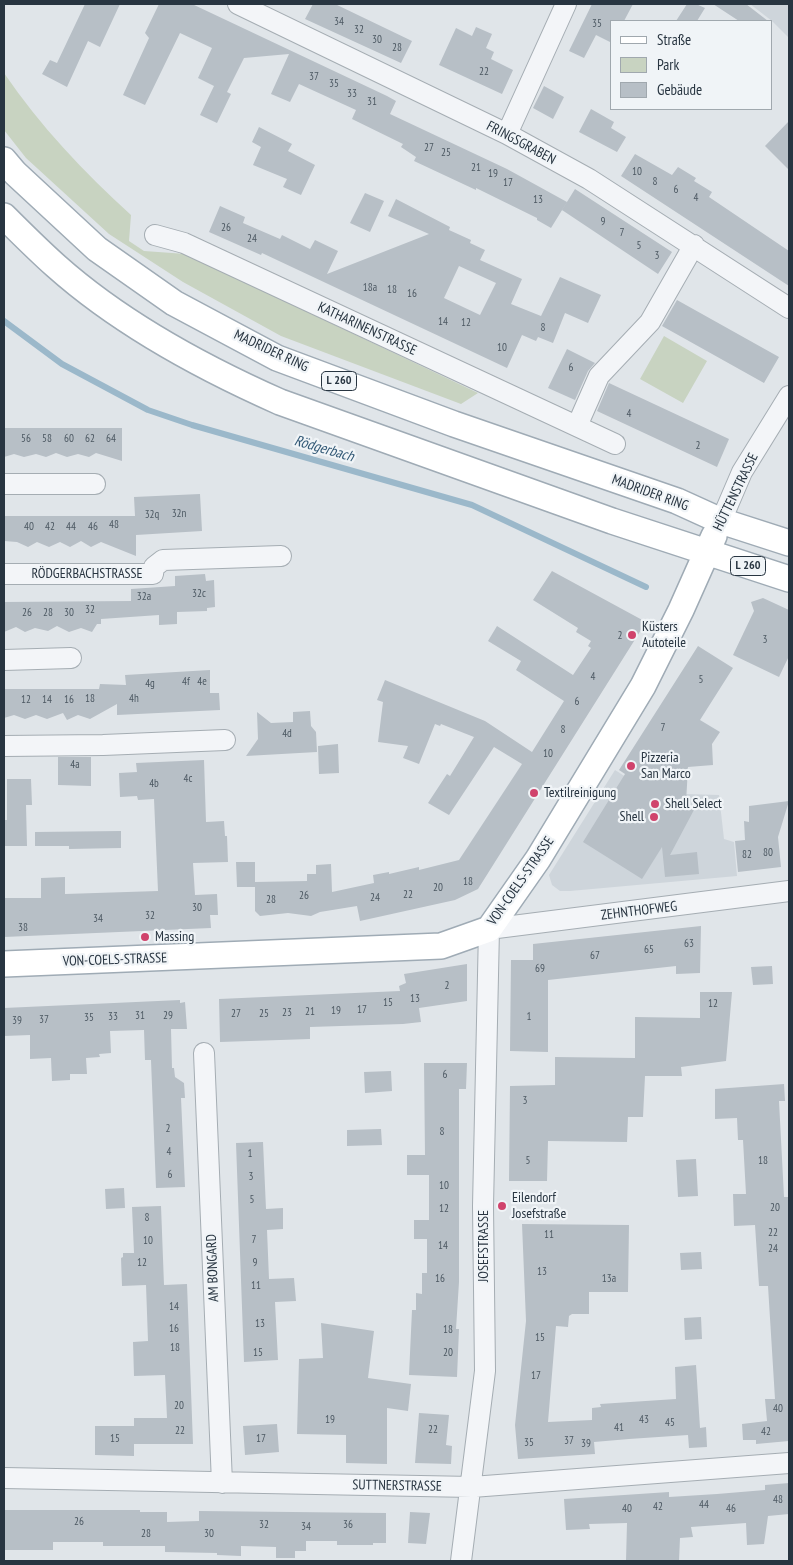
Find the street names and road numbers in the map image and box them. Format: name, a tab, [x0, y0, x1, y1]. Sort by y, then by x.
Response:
street label: FRINGSGRABEN	[483, 118, 559, 168]
street label: KATHARINENSTRASSE	[315, 299, 419, 359]
street label: MADRIDER RING	[231, 326, 311, 376]
road number: L 260	[322, 372, 356, 391]
street label: HÜTTENSTRASSE	[710, 450, 762, 534]
street label: MADRIDER RING	[609, 471, 691, 515]
road number: L 260	[730, 556, 766, 576]
street label: RÖDGERBACHSTRASSE	[31, 566, 143, 582]
street label: VON-COELS-STRASSE	[484, 833, 558, 929]
street label: ZEHNTHOFWEG	[600, 898, 678, 924]
street label: VON-COELS-STRASSE	[63, 950, 167, 970]
street label: JOSEFSTRASSE	[476, 1210, 492, 1282]
street label: AM BONGARD	[203, 1234, 223, 1302]
street label: SUTTNERSTRASSE	[352, 1477, 442, 1495]

